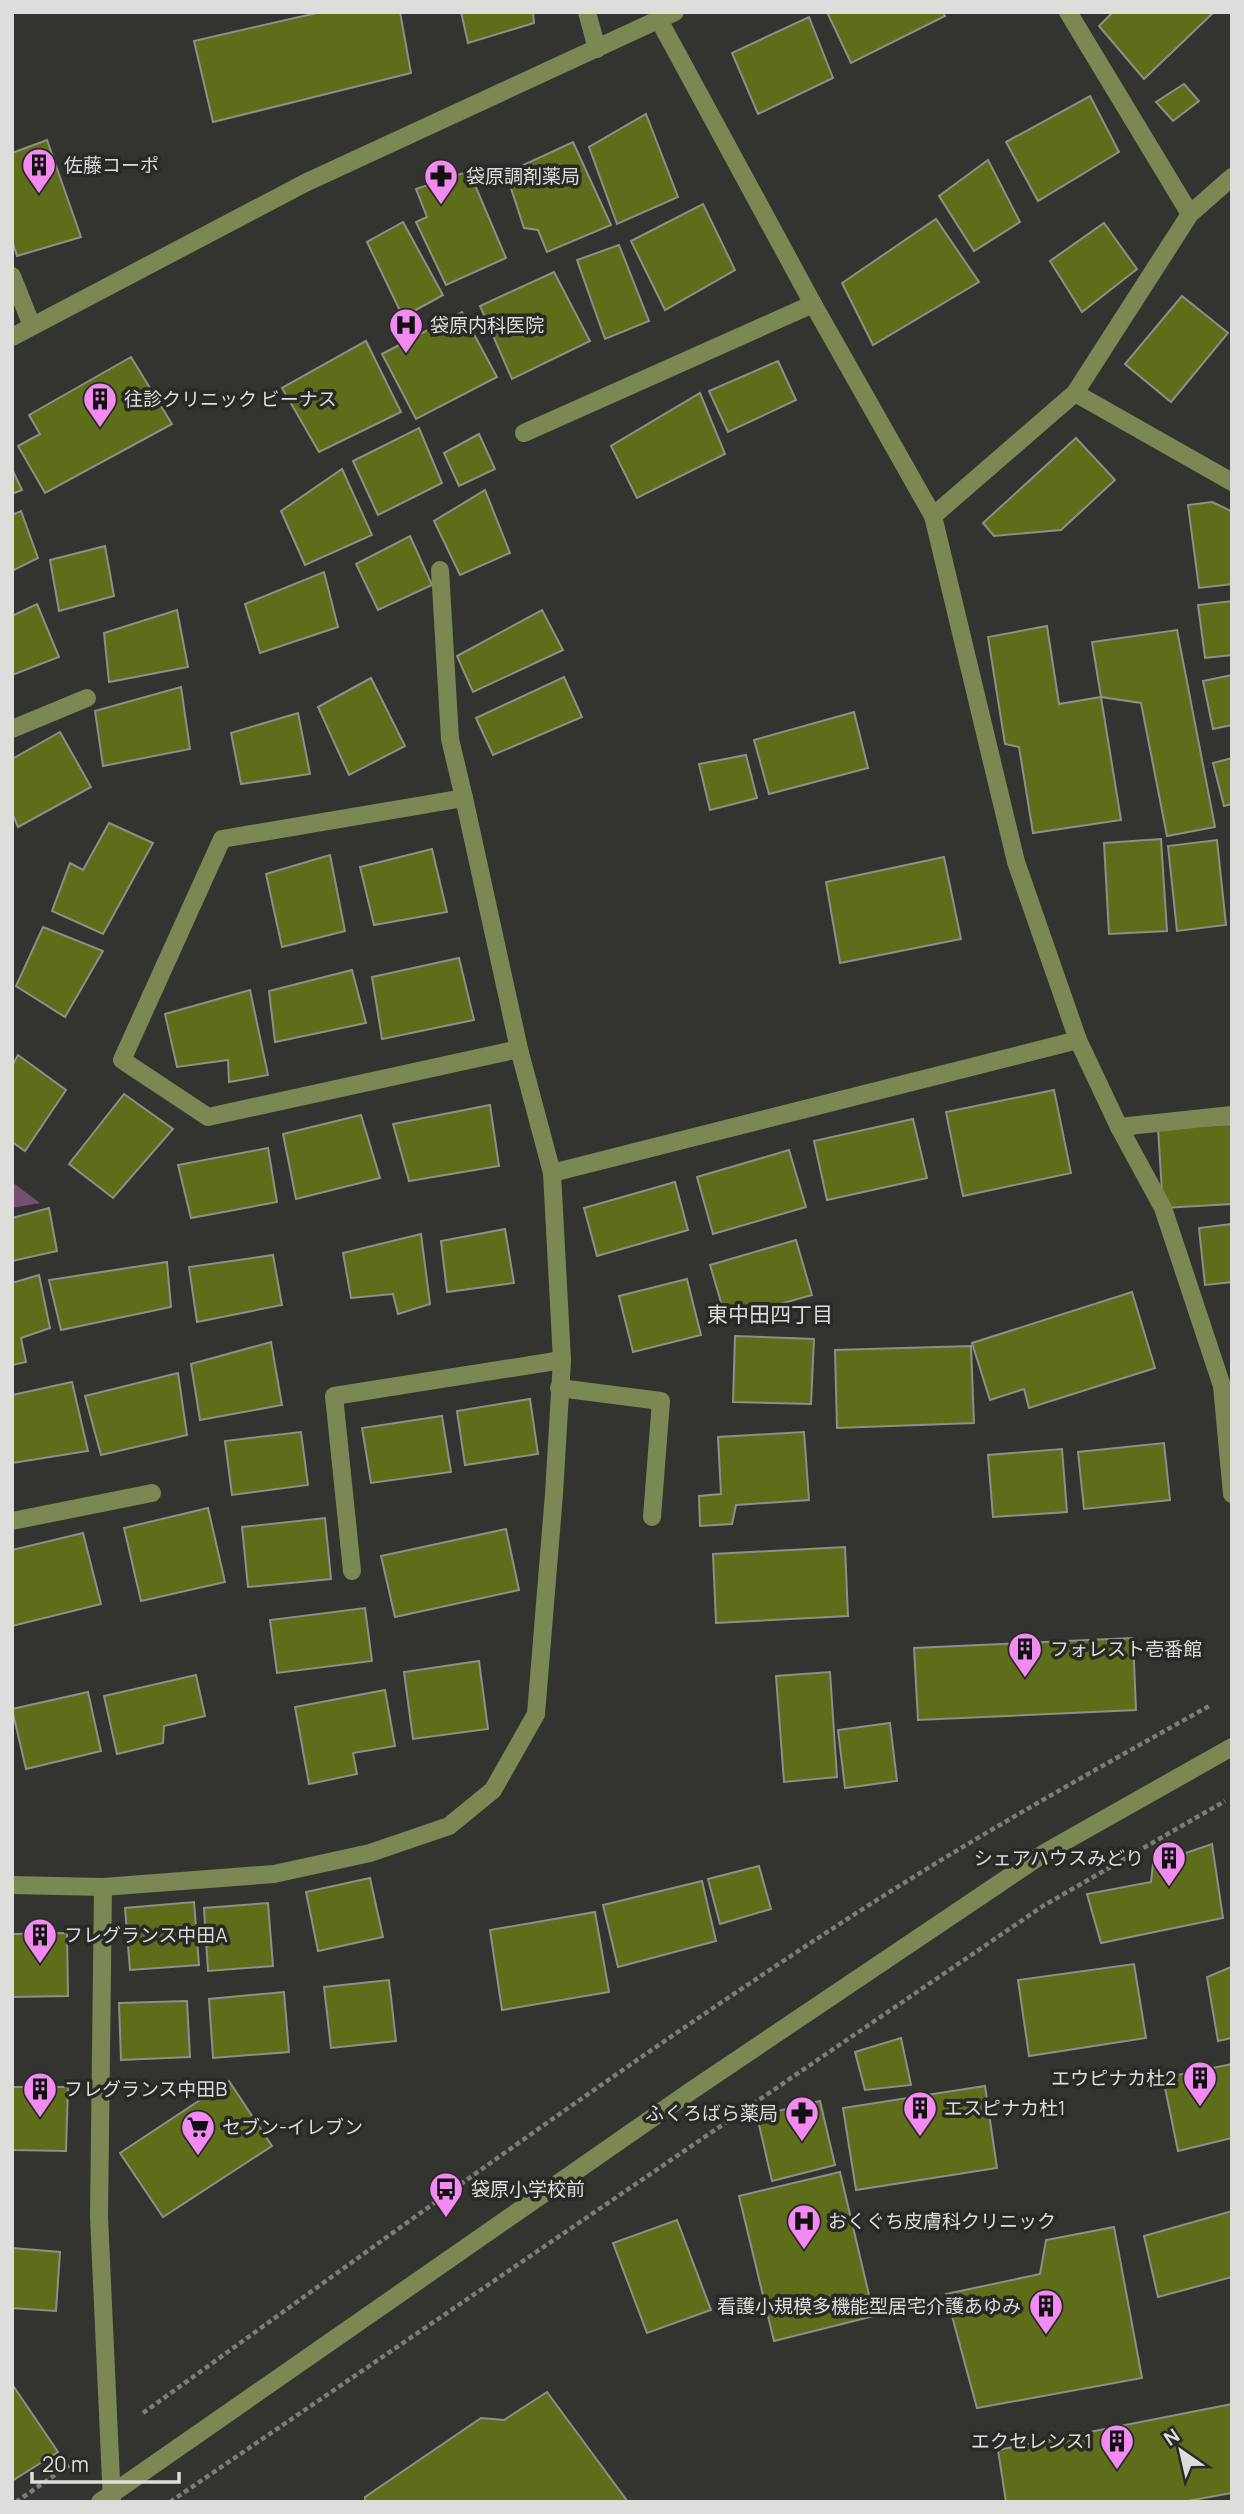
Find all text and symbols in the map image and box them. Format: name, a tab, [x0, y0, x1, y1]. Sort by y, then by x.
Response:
building icon: 佐藤コーポ	[20, 146, 58, 195]
place label: 佐藤コーポ	[64, 152, 159, 178]
pharmacy icon: 袋原調剤薬局	[422, 157, 460, 206]
place label: 袋原調剤薬局	[466, 163, 580, 189]
hospital icon: 袋原内科医院	[387, 306, 425, 355]
place label: 袋原内科医院	[430, 312, 544, 338]
building icon: 往診クリニック ビーナス	[81, 380, 119, 429]
place label: 往診クリニック ビーナス	[124, 386, 337, 412]
district label: 東中田四丁目	[707, 1300, 833, 1328]
building icon: フォレスト壱番館	[1006, 1630, 1044, 1679]
place label: フォレスト壱番館	[1050, 1636, 1202, 1662]
building icon: シェアハウスみどり	[1150, 1839, 1188, 1888]
place label: シェアハウスみどり	[974, 1845, 1144, 1871]
building icon: フレグランス中田A	[21, 1916, 59, 1965]
place label: フレグランス中田A	[64, 1922, 228, 1948]
building icon: エウピナカ杜2	[1181, 2059, 1219, 2108]
place label: エウピナカ杜2	[1051, 2065, 1176, 2091]
building icon: フレグランス中田B	[21, 2070, 59, 2119]
place label: フレグランス中田B	[64, 2076, 228, 2102]
building icon: エスピナカ杜1	[901, 2089, 939, 2138]
pharmacy icon: ふくろばら薬局	[783, 2094, 821, 2143]
place label: エスピナカ杜1	[944, 2095, 1065, 2121]
place label: ふくろばら薬局	[645, 2100, 778, 2126]
supermarket icon: セブン-イレブン	[179, 2108, 217, 2157]
place label: セブン-イレブン	[222, 2114, 363, 2140]
bus stop icon: 袋原小学校前	[427, 2170, 465, 2219]
place label: 袋原小学校前	[471, 2176, 585, 2202]
hospital icon: おくぐち皮膚科クリニック	[785, 2202, 823, 2251]
place label: おくぐち皮膚科クリニック	[828, 2208, 1056, 2234]
building icon: 看護小規模多機能型居宅介護あゆみ	[1027, 2287, 1065, 2336]
place label: 看護小規模多機能型居宅介護あゆみ	[717, 2293, 1021, 2319]
north arrow	[1146, 2416, 1216, 2486]
building icon: エクセレンス1	[1098, 2422, 1136, 2471]
text: N	[1159, 2422, 1184, 2452]
place label: エクセレンス1	[971, 2428, 1092, 2454]
scale bar	[32, 2440, 178, 2484]
text: 20 m	[42, 2450, 89, 2478]

